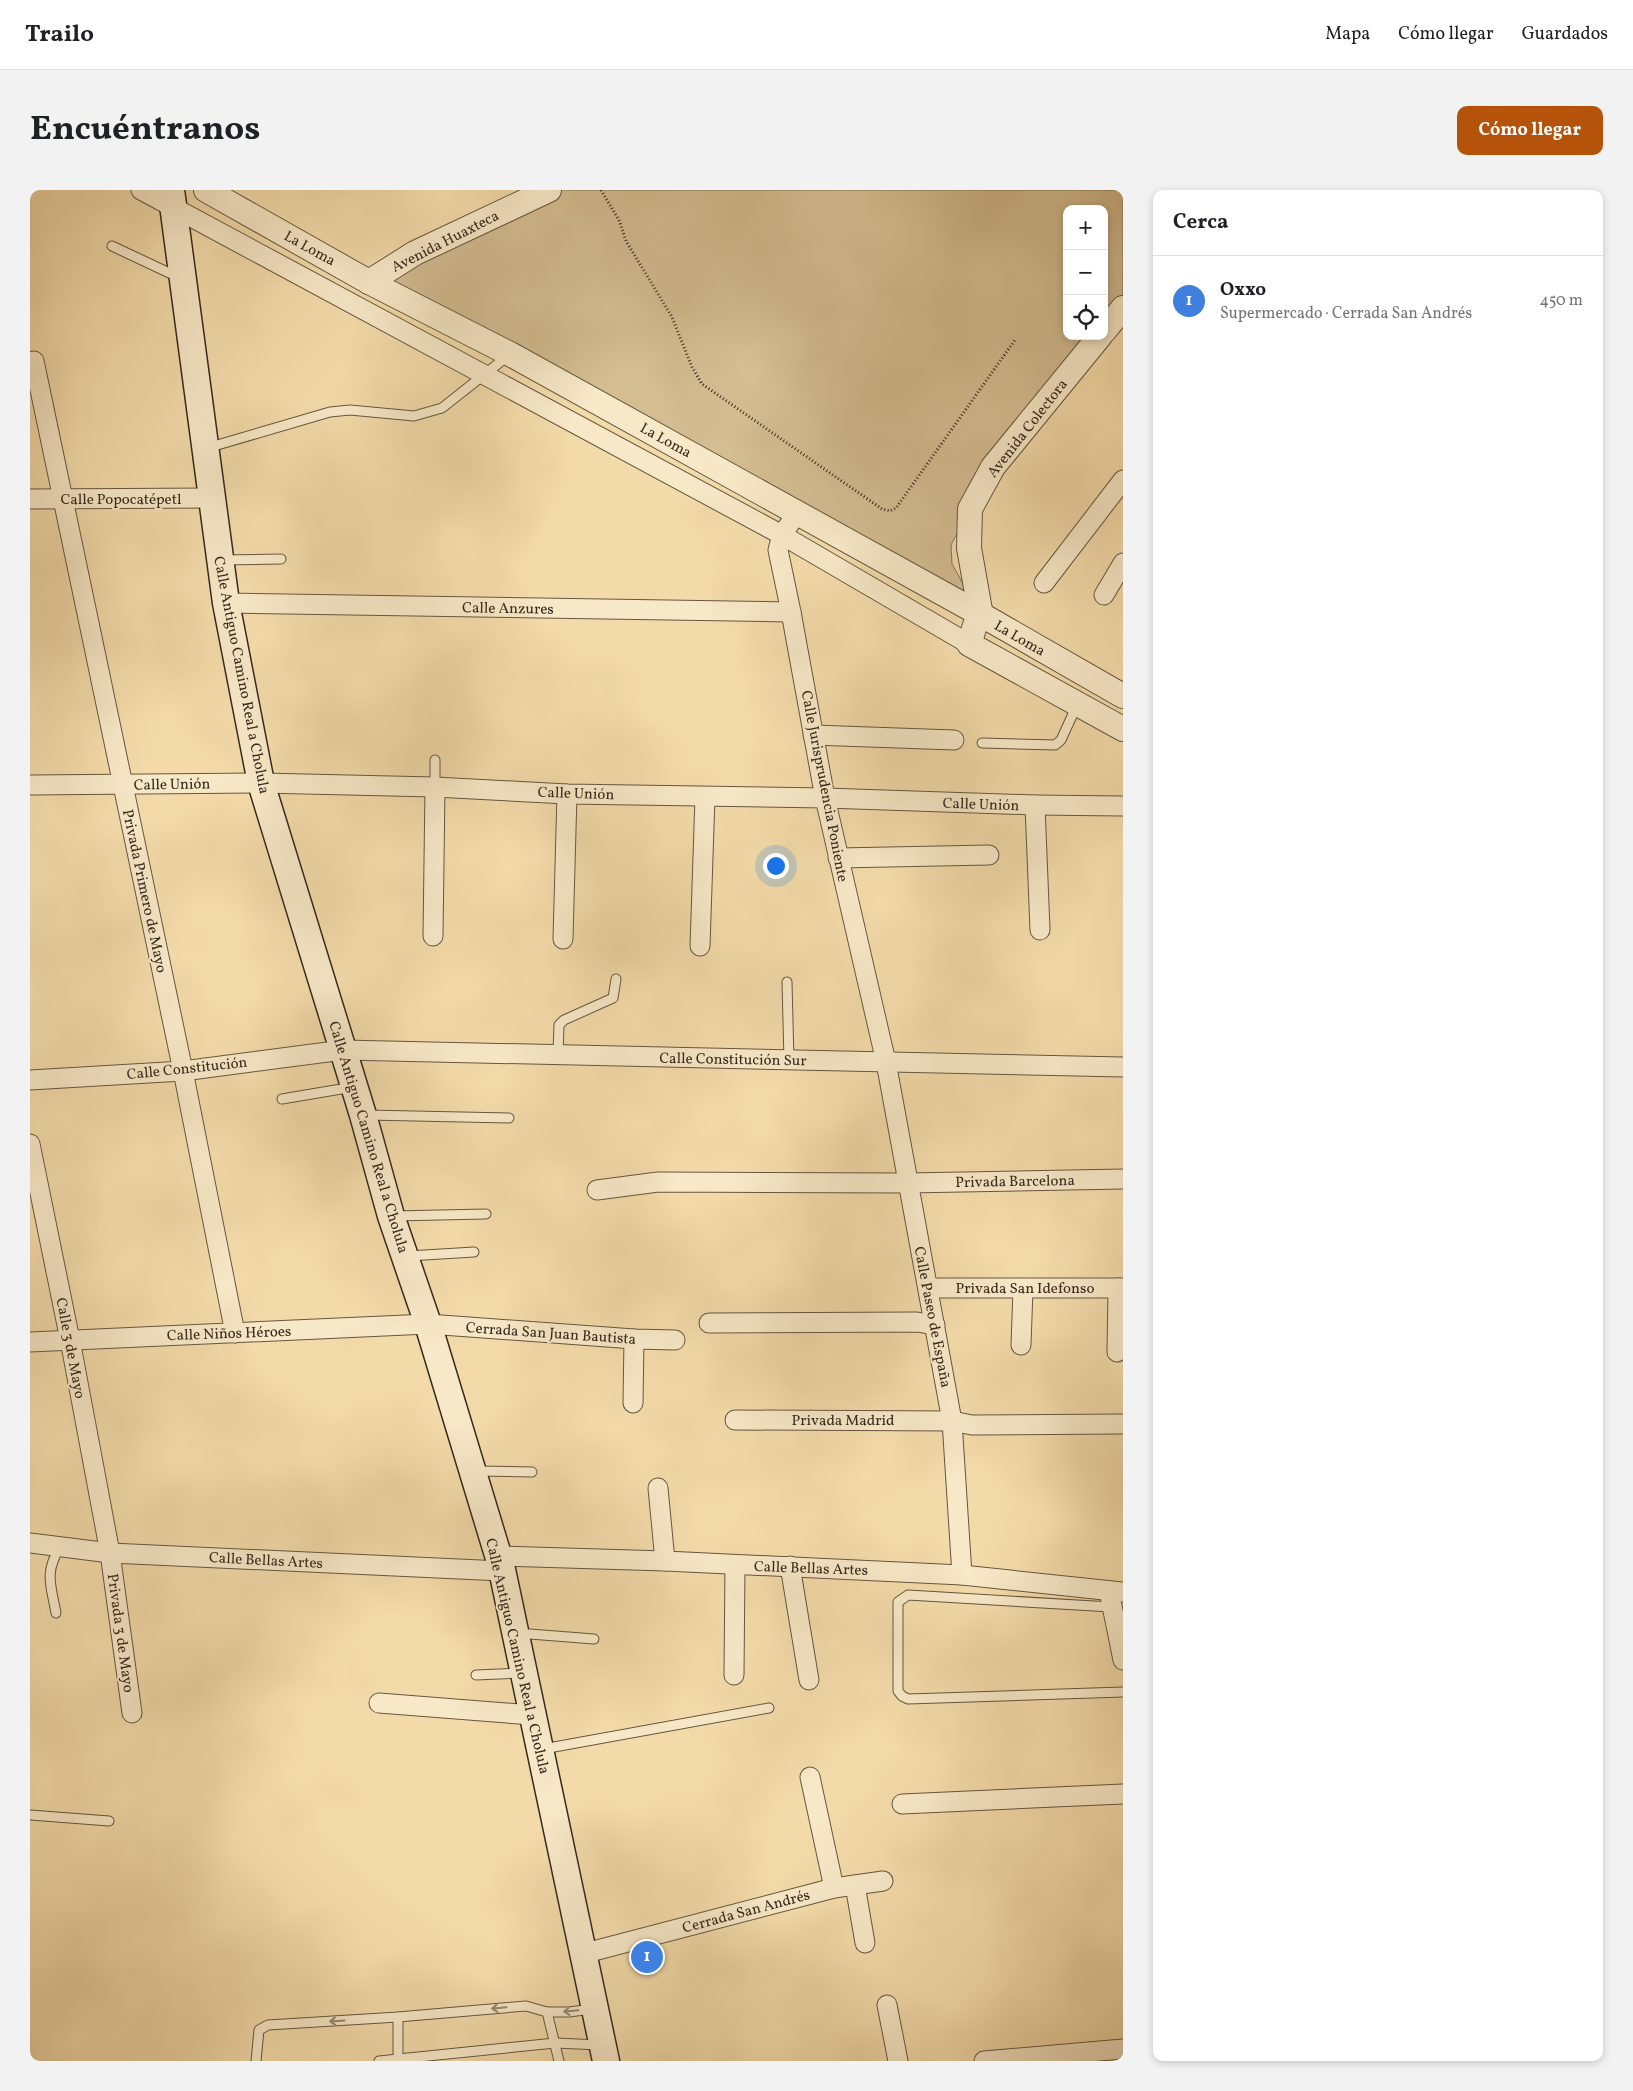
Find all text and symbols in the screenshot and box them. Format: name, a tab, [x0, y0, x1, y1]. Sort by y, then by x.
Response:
text: Trailo	[25, 18, 94, 52]
text: Mapa	[1325, 22, 1370, 47]
text: Cómo llegar	[1398, 22, 1494, 47]
text: Guardados	[1522, 22, 1608, 47]
text: Encuéntranos	[30, 106, 260, 154]
button: Cómo llegar	[1457, 106, 1603, 155]
map controls	[1063, 205, 1108, 340]
button: +	[1063, 205, 1108, 250]
street label: Avenida Huaxteca	[388, 206, 503, 279]
text: Cerca	[1173, 208, 1228, 237]
street label: La Loma	[280, 227, 339, 272]
button: −	[1063, 250, 1108, 295]
text: Oxxo	[1220, 277, 1266, 303]
text: 1	[1186, 290, 1192, 312]
text: 450 m	[1540, 290, 1583, 312]
button: locate	[1063, 295, 1108, 340]
text: Supermercado · Cerrada San Andrés	[1220, 303, 1472, 325]
street label: Avenida Colectora	[983, 375, 1073, 483]
street label: La Loma	[636, 419, 695, 464]
street label: Calle Popocatépetl	[61, 490, 181, 511]
street label: Calle Antiguo Camino Real a Cholula	[207, 555, 274, 796]
street label: Calle Anzures	[462, 598, 554, 621]
street label: La Loma	[990, 616, 1049, 662]
street label: Calle Jurisprudencia Poniente	[795, 689, 852, 884]
street label: Calle Unión	[133, 774, 211, 797]
street label: Calle Unión	[537, 783, 615, 806]
street label: Calle Unión	[942, 794, 1020, 817]
street label: Privada Primero de Mayo	[116, 808, 171, 975]
your location	[763, 853, 789, 879]
street label: Calle Antiguo Camino Real a Cholula	[322, 1019, 413, 1256]
street label: Calle Constitución Sur	[659, 1049, 807, 1072]
street label: Calle Constitución	[126, 1053, 249, 1086]
street label: Privada Barcelona	[955, 1171, 1075, 1194]
street label: Calle Paseo de España	[908, 1245, 956, 1390]
street label: Privada San Idefonso	[956, 1279, 1094, 1300]
street label: Calle 3 de Mayo	[49, 1296, 90, 1401]
street label: Cerrada San Juan Bautista	[465, 1318, 637, 1351]
street label: Calle Niños Héroes	[166, 1322, 292, 1347]
street label: Privada Madrid	[792, 1411, 895, 1432]
street label: Calle Antiguo Camino Real a Cholula	[479, 1536, 554, 1776]
street label: Calle Bellas Artes	[208, 1548, 323, 1575]
street label: Calle Bellas Artes	[754, 1557, 868, 1582]
street label: Privada 3 de Mayo	[101, 1572, 138, 1694]
street label: Cerrada San Andrés	[680, 1885, 813, 1940]
pin: 1	[631, 1938, 663, 1976]
one-way arrow	[492, 2003, 508, 2013]
one-way arrow	[563, 2007, 579, 2016]
one-way arrow	[330, 2016, 346, 2025]

